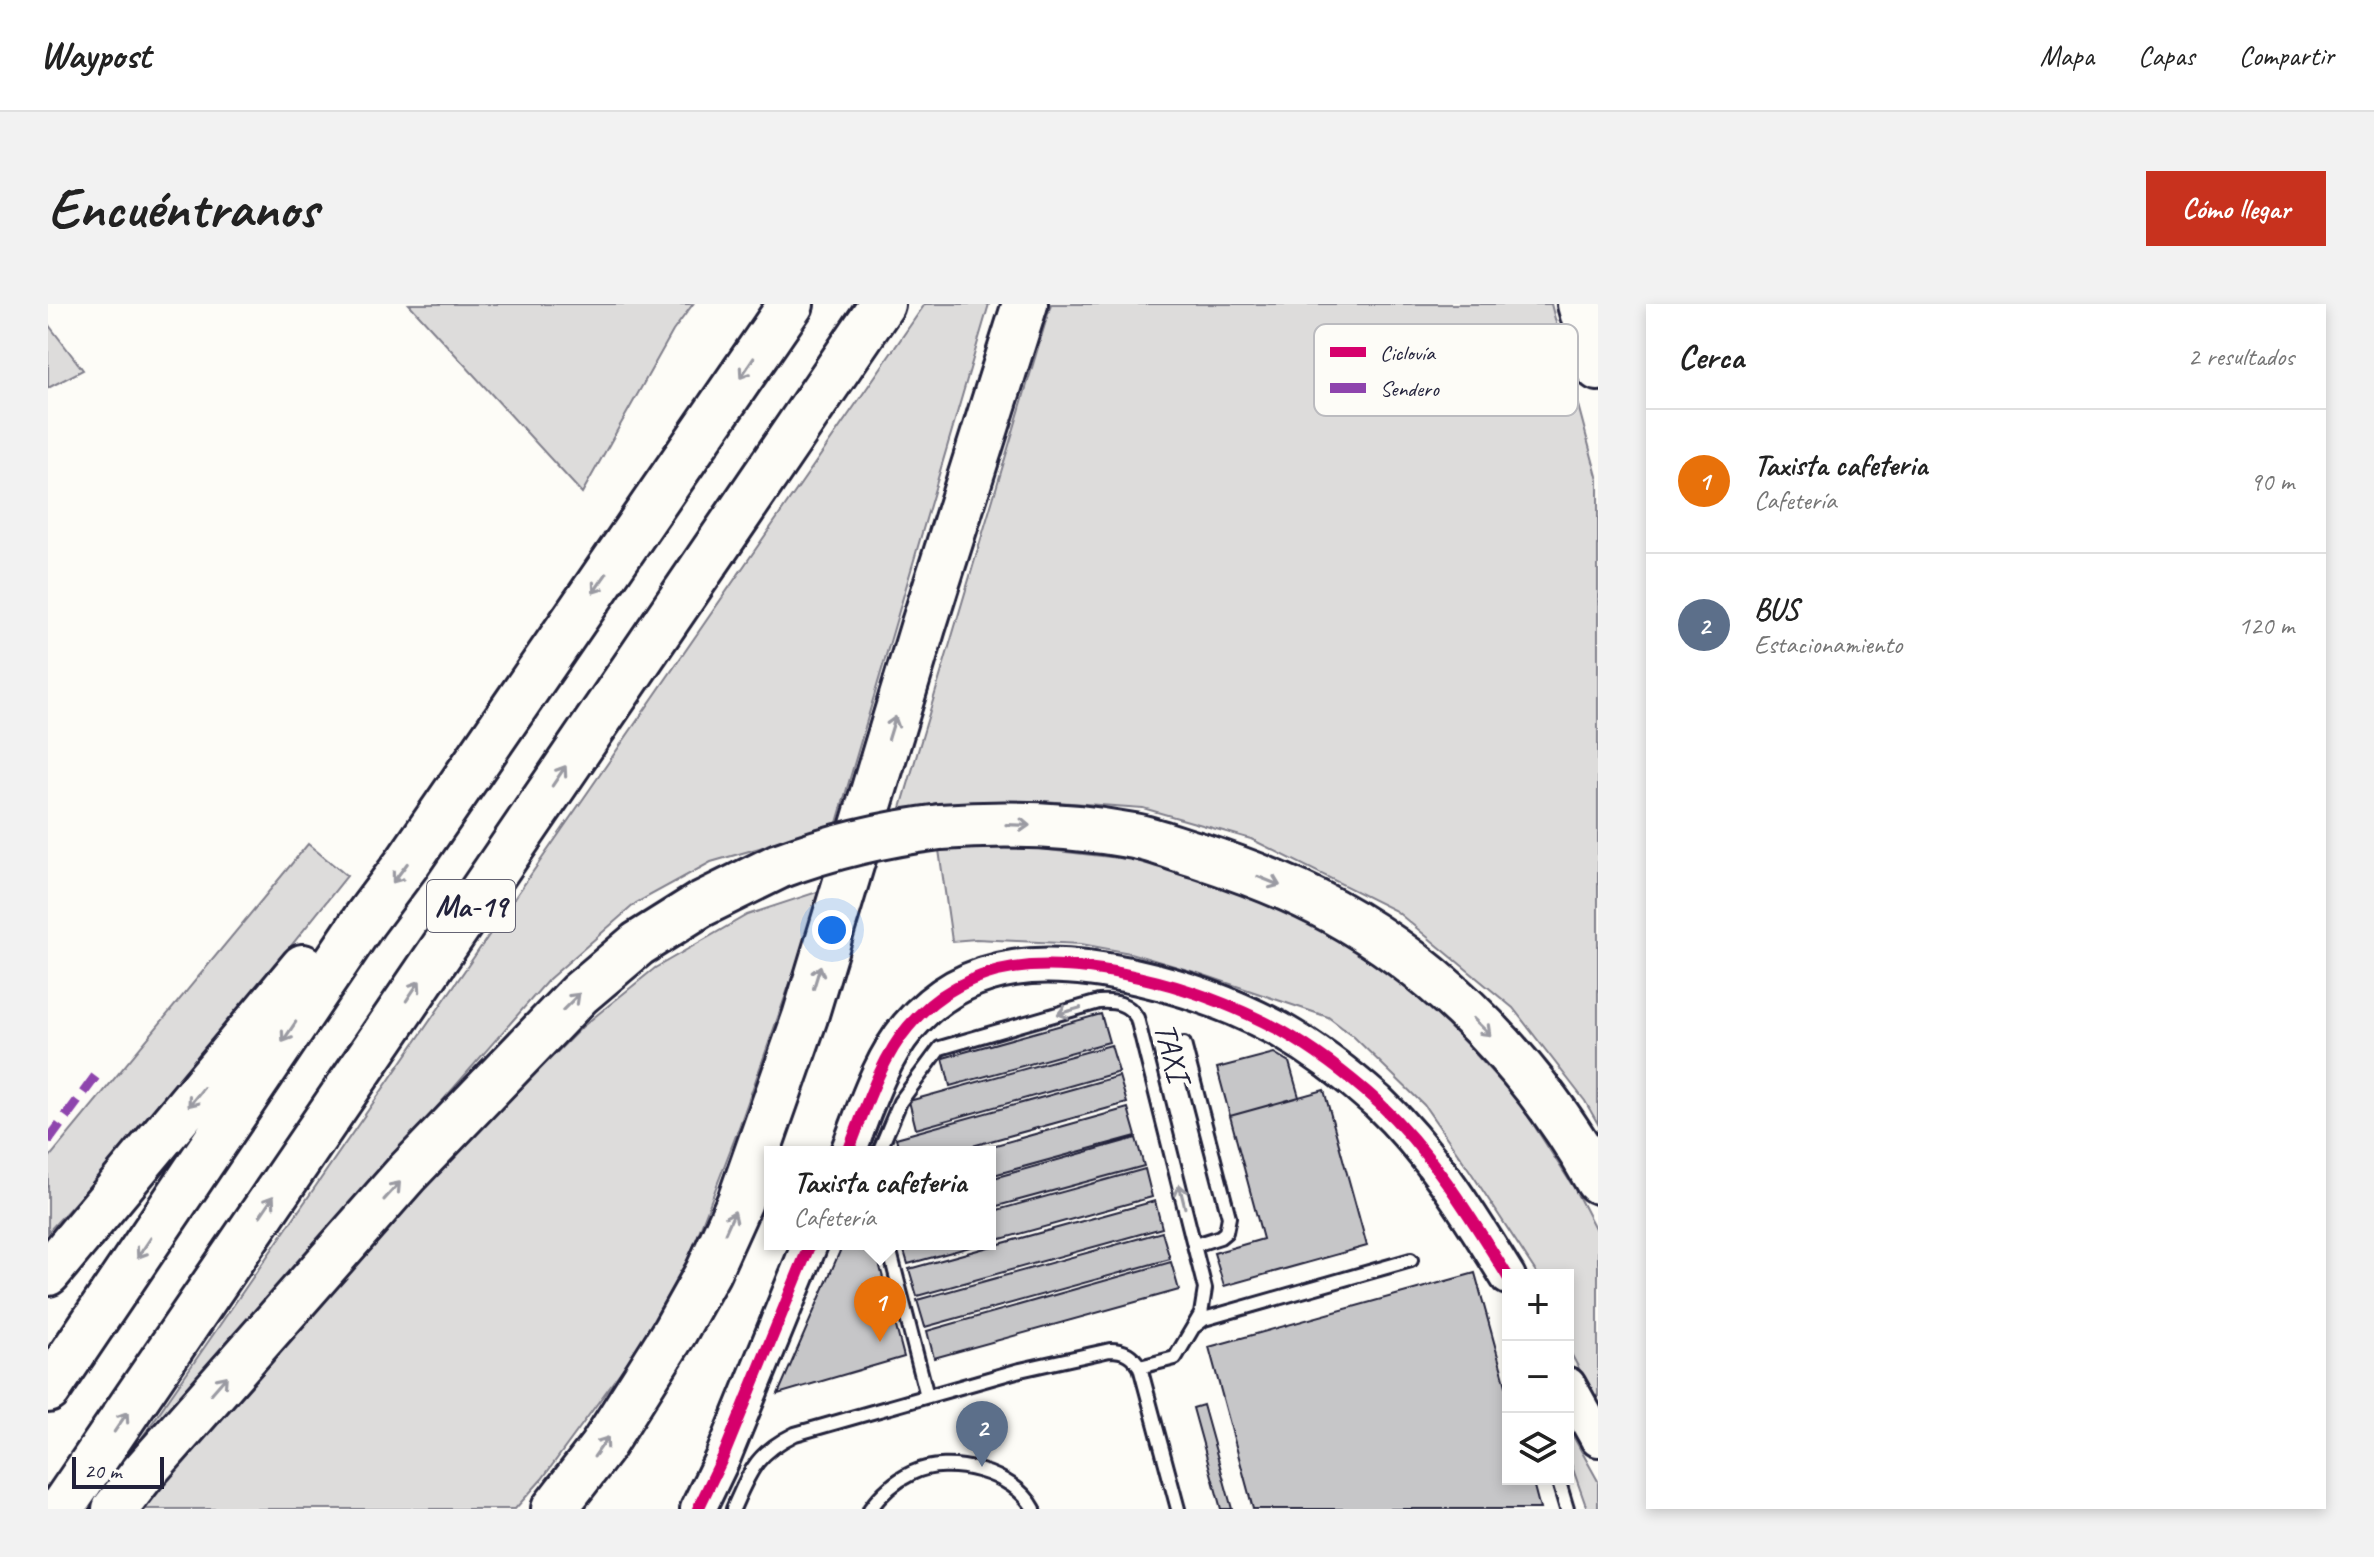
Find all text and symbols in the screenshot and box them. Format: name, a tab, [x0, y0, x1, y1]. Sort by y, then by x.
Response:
text: Waypost	[40, 32, 151, 79]
text: Mapa	[2040, 38, 2094, 73]
text: Capas	[2138, 38, 2195, 73]
text: Compartir	[2239, 38, 2334, 73]
button: Cómo llegar	[2146, 171, 2326, 246]
text: Encuéntranos	[48, 173, 318, 244]
legend	[1314, 324, 1578, 416]
text: Cerca	[1678, 335, 1744, 378]
text: Ciclovía	[1380, 339, 1436, 367]
text: 2 resultados	[2188, 340, 2294, 373]
one-way arrow	[739, 357, 755, 379]
text: Sendero	[1380, 375, 1440, 403]
text: Taxista cafeteria	[1754, 446, 1927, 484]
text: 1	[1698, 465, 1710, 498]
text: 90 m	[2250, 465, 2294, 498]
text: Cafetería	[1754, 484, 1836, 517]
one-way arrow	[592, 571, 608, 594]
text: BUS	[1754, 590, 1798, 628]
text: 2	[1698, 609, 1710, 642]
text: 120 m	[2238, 609, 2294, 642]
text: Estacionamiento	[1754, 628, 1902, 661]
one-way arrow	[886, 716, 900, 741]
one-way arrow	[551, 766, 567, 788]
one-way arrow	[1004, 818, 1030, 833]
one-way arrow	[392, 862, 409, 883]
one-way arrow	[1256, 875, 1281, 890]
road number: Ma-19	[427, 880, 515, 932]
your location	[812, 910, 852, 950]
one-way arrow	[810, 964, 825, 990]
one-way arrow	[405, 981, 421, 1003]
one-way arrow	[561, 993, 580, 1012]
one-way arrow	[1056, 1004, 1082, 1019]
one-way arrow	[1472, 1017, 1491, 1036]
street label: TAXI	[1145, 1018, 1201, 1092]
one-way arrow	[281, 1020, 297, 1043]
one-way arrow	[187, 1086, 205, 1106]
popup	[764, 1146, 996, 1250]
text: Taxista cafeteria	[793, 1163, 967, 1201]
one-way arrow	[382, 1181, 400, 1201]
one-way arrow	[1174, 1184, 1189, 1210]
one-way arrow	[259, 1196, 275, 1218]
text: Cafetería	[793, 1201, 876, 1234]
one-way arrow	[723, 1210, 738, 1234]
one-way arrow	[136, 1236, 153, 1258]
map controls	[1502, 1269, 1574, 1485]
button: +	[1502, 1269, 1574, 1341]
pin: 1	[854, 1276, 906, 1342]
button: −	[1502, 1341, 1574, 1413]
one-way arrow	[210, 1376, 228, 1396]
pin: 2	[956, 1401, 1008, 1467]
one-way arrow	[113, 1411, 130, 1433]
button: layers	[1502, 1413, 1574, 1485]
one-way arrow	[593, 1436, 609, 1458]
scale bar	[72, 1453, 164, 1489]
text: 20 m	[84, 1457, 121, 1485]

